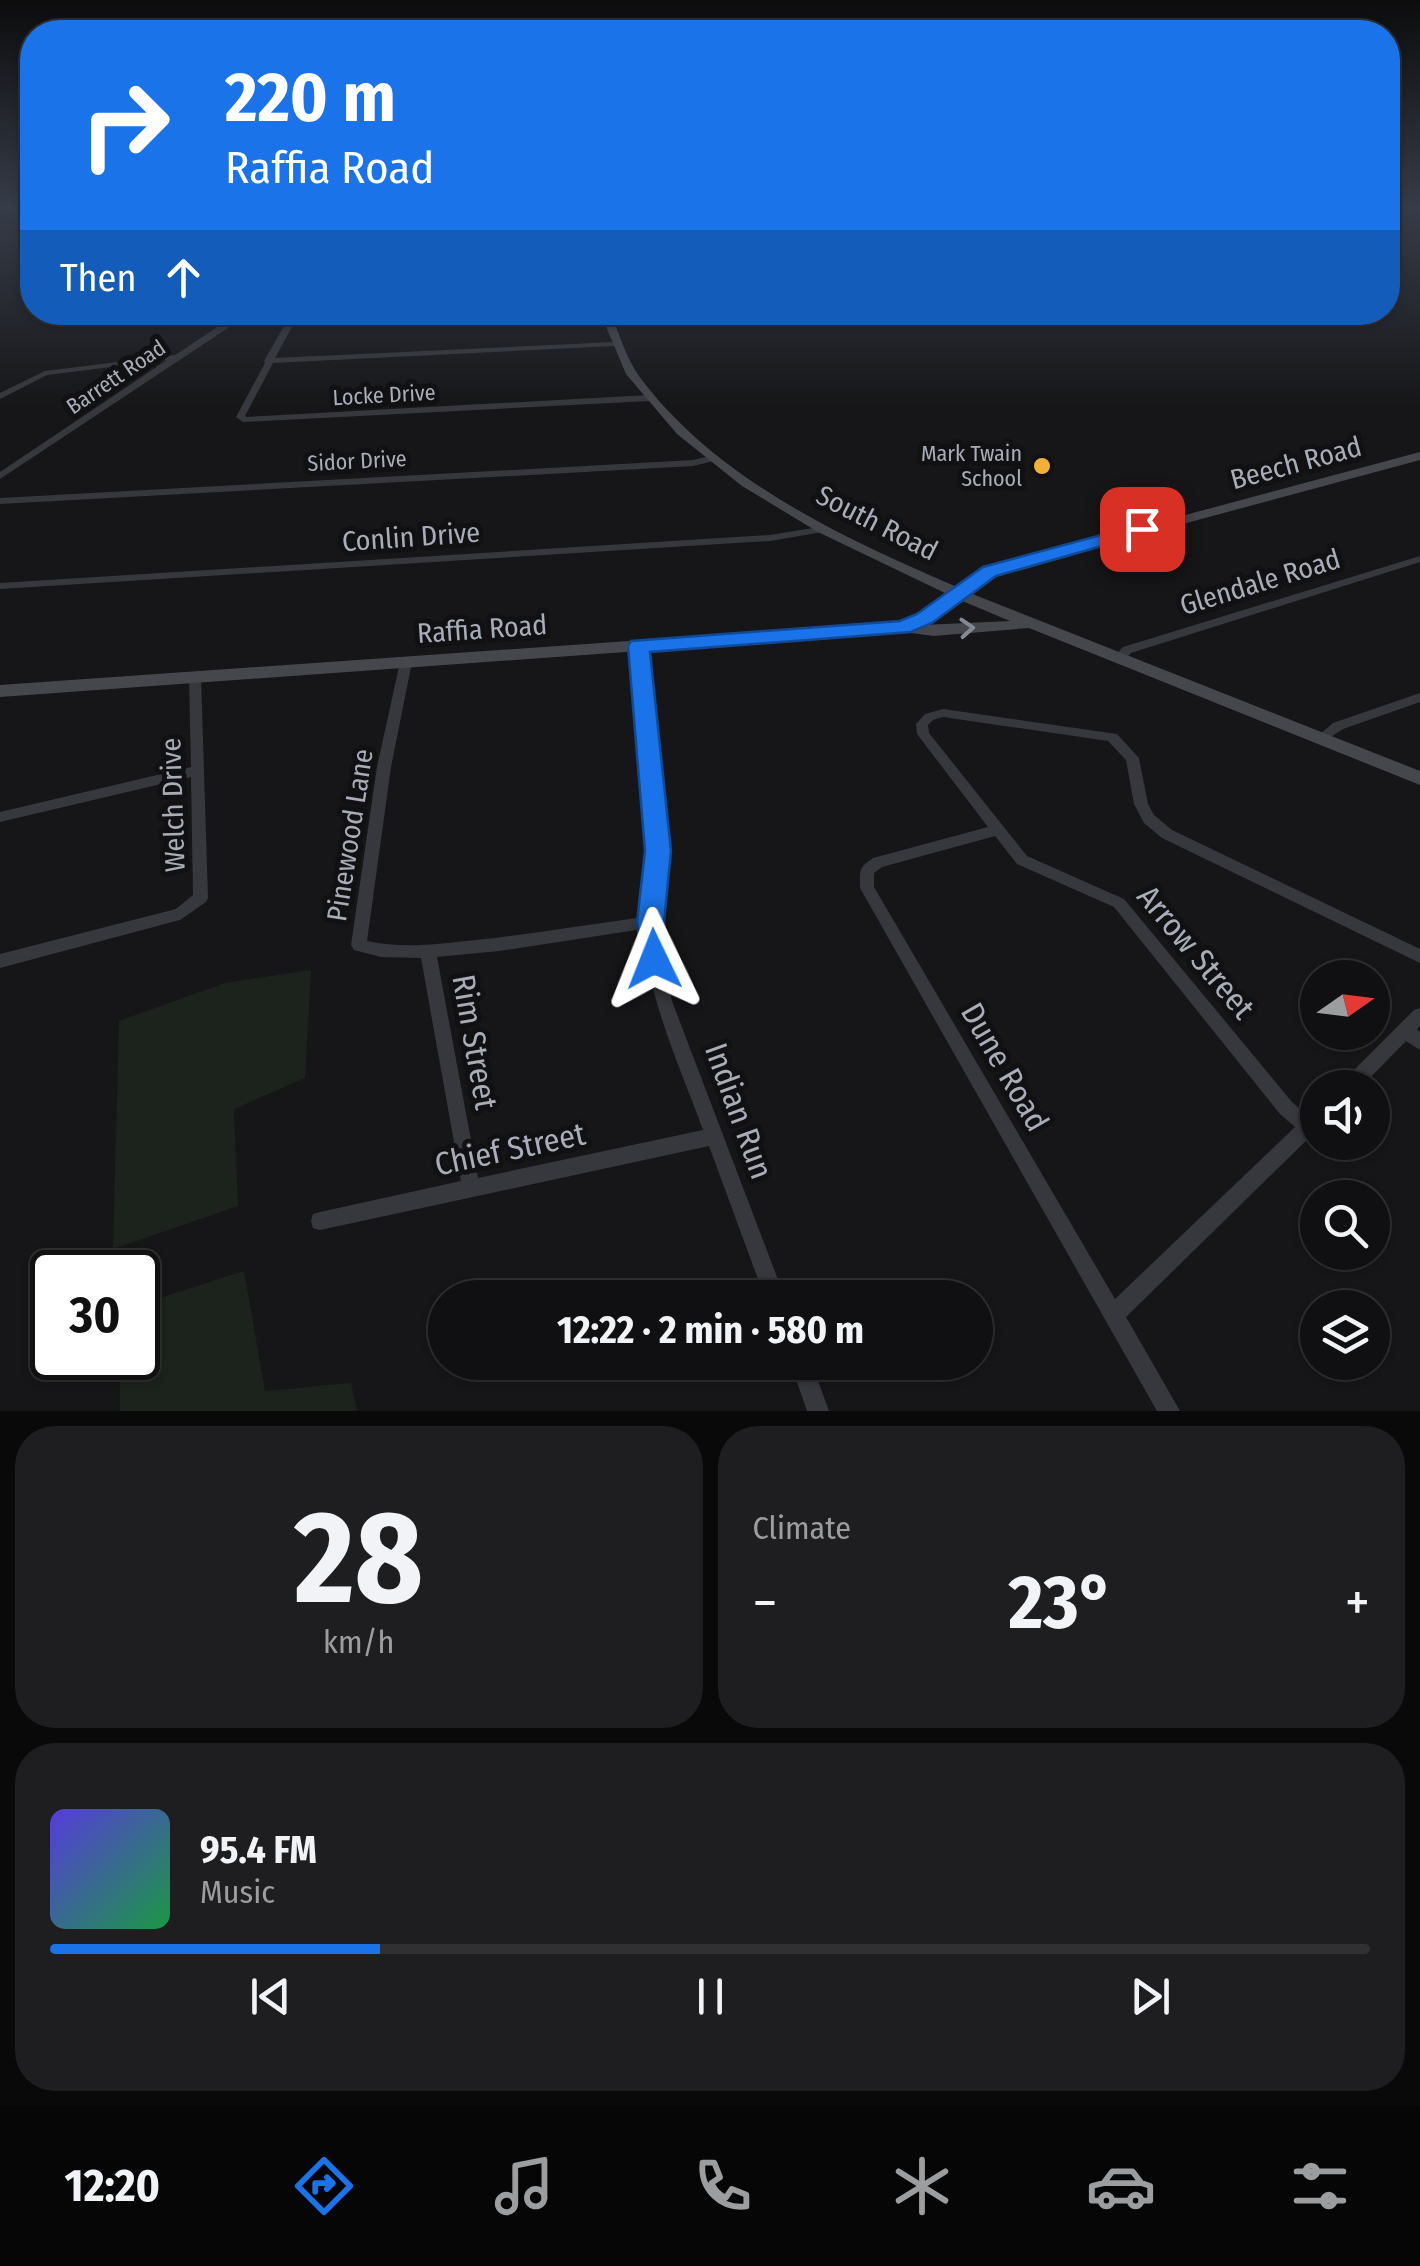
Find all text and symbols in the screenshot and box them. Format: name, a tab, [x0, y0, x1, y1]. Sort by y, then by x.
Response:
text: 220 m	[225, 56, 396, 140]
icon: right	[60, 60, 190, 190]
text: Raffia Road	[225, 141, 434, 195]
icon: ahead	[156, 250, 211, 305]
text: Then	[60, 255, 136, 301]
street label: Barrett Road	[61, 334, 171, 420]
street label: Locke Drive	[332, 379, 436, 411]
street label: Beech Road	[1227, 430, 1365, 496]
place label: Mark Twain School	[921, 440, 1022, 492]
street label: Sidor Drive	[307, 445, 407, 477]
marker: Mark Twain School	[1031, 455, 1053, 477]
street label: South Road	[811, 478, 943, 568]
pin	[1100, 487, 1185, 572]
icon: arrive	[1115, 502, 1170, 557]
street label: Conlin Drive	[341, 516, 481, 558]
street label: Glendale Road	[1176, 542, 1344, 622]
street label: Raffia Road	[416, 608, 548, 650]
one-way arrow	[959, 618, 975, 640]
street label: Welch Drive	[154, 737, 192, 873]
street label: Pinewood Lane	[320, 746, 380, 924]
street label: Arrow Street	[1129, 878, 1263, 1027]
position arrow	[602, 907, 706, 1011]
north arrow	[1300, 960, 1390, 1050]
map controls	[1300, 960, 1390, 1380]
street label: Rim Street	[444, 972, 506, 1113]
street label: Dune Road	[953, 996, 1057, 1138]
street label: Indian Run	[697, 1038, 781, 1184]
button: sound	[1300, 1070, 1390, 1160]
street label: Chief Street	[431, 1114, 589, 1183]
button: search	[1300, 1180, 1390, 1270]
speed limit sign: 30	[30, 1250, 160, 1380]
button: layers	[1300, 1290, 1390, 1380]
text: 12:22 · 2 min · 580 m	[557, 1307, 864, 1353]
text: 28	[294, 1480, 423, 1636]
text: Climate	[753, 1509, 851, 1547]
text: 23°	[1008, 1558, 1114, 1648]
text: −	[753, 1570, 777, 1636]
text: +	[1345, 1570, 1370, 1636]
text: km/h	[323, 1623, 394, 1661]
text: 95.4 FM	[200, 1827, 317, 1873]
text: Music	[200, 1873, 275, 1911]
icon: previous	[243, 1969, 298, 2024]
icon: pause	[683, 1969, 738, 2024]
icon: next	[1123, 1969, 1178, 2024]
icon: directions	[289, 2151, 359, 2221]
icon: music	[489, 2151, 559, 2221]
icon: phone	[688, 2151, 758, 2221]
icon: climate	[887, 2151, 957, 2221]
icon: car	[1086, 2151, 1156, 2221]
icon: filters	[1285, 2151, 1355, 2221]
text: 12:20	[65, 2159, 160, 2213]

